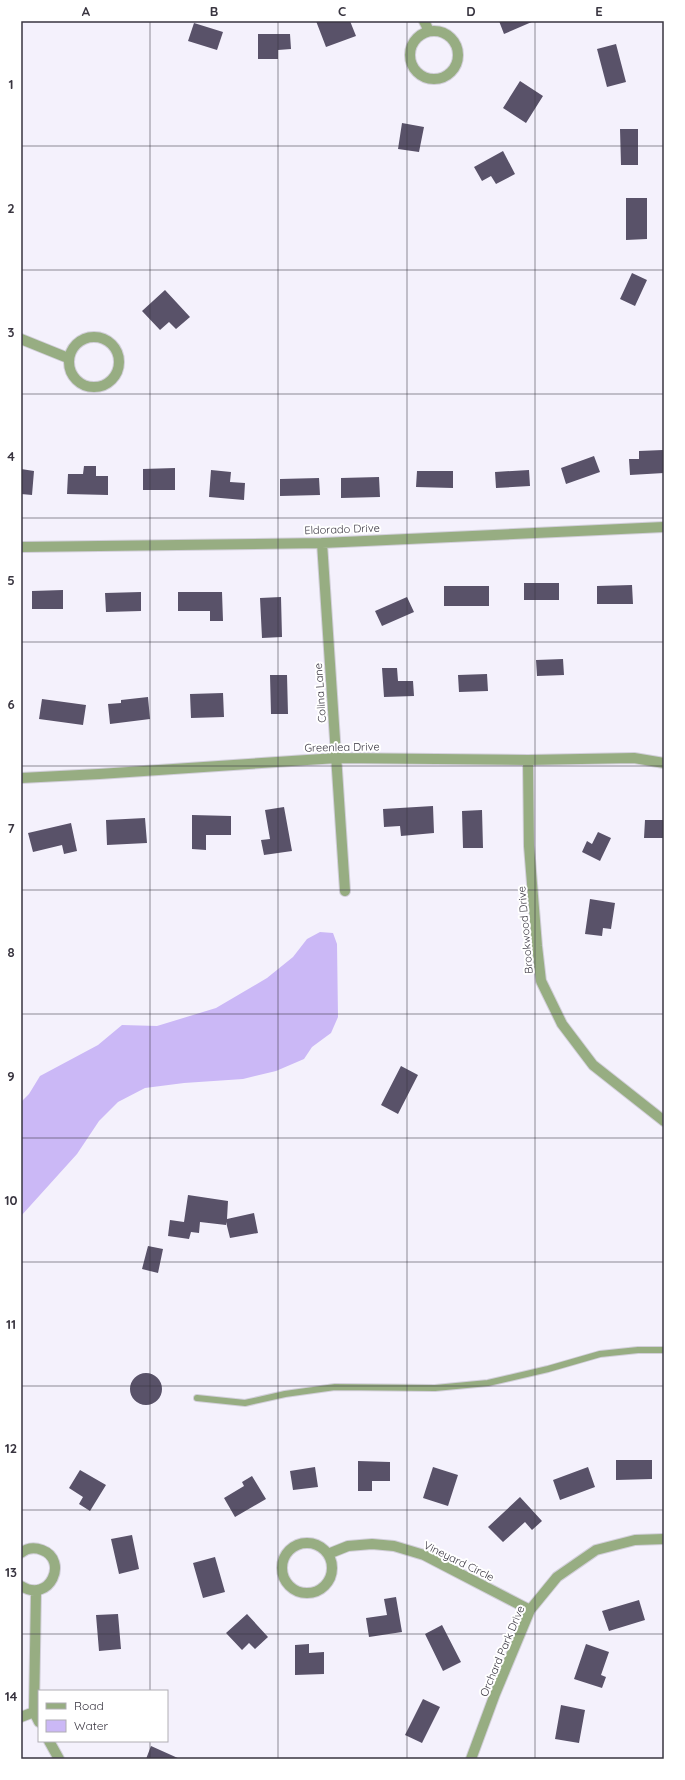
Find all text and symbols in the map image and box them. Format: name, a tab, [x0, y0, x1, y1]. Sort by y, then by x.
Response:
text: A	[82, 3, 91, 19]
text: B	[210, 3, 218, 19]
text: C	[338, 3, 346, 19]
text: D	[466, 3, 476, 19]
text: E	[595, 3, 603, 19]
text: 1	[8, 76, 14, 92]
text: 2	[7, 200, 15, 216]
text: 3	[8, 324, 15, 340]
text: 4	[7, 448, 15, 464]
street label: Eldorado Drive	[304, 521, 380, 537]
text: 5	[7, 572, 15, 588]
street label: Colina Lane	[311, 663, 329, 723]
text: 6	[7, 696, 15, 712]
street label: Greenlea Drive	[304, 739, 380, 755]
text: 7	[7, 820, 15, 836]
street label: Brookwood Drive	[514, 886, 536, 974]
text: 8	[7, 944, 15, 960]
text: 9	[7, 1068, 15, 1084]
text: 10	[4, 1192, 18, 1208]
text: 11	[6, 1316, 16, 1332]
text: 12	[5, 1440, 17, 1456]
street label: Vineyard Circle	[421, 1538, 497, 1584]
text: 13	[5, 1564, 17, 1580]
street label: Orchard Park Drive	[477, 1603, 527, 1699]
text: 14	[5, 1688, 18, 1704]
legend	[38, 1690, 168, 1742]
text: Road	[74, 1698, 104, 1713]
text: Water	[74, 1718, 109, 1733]

